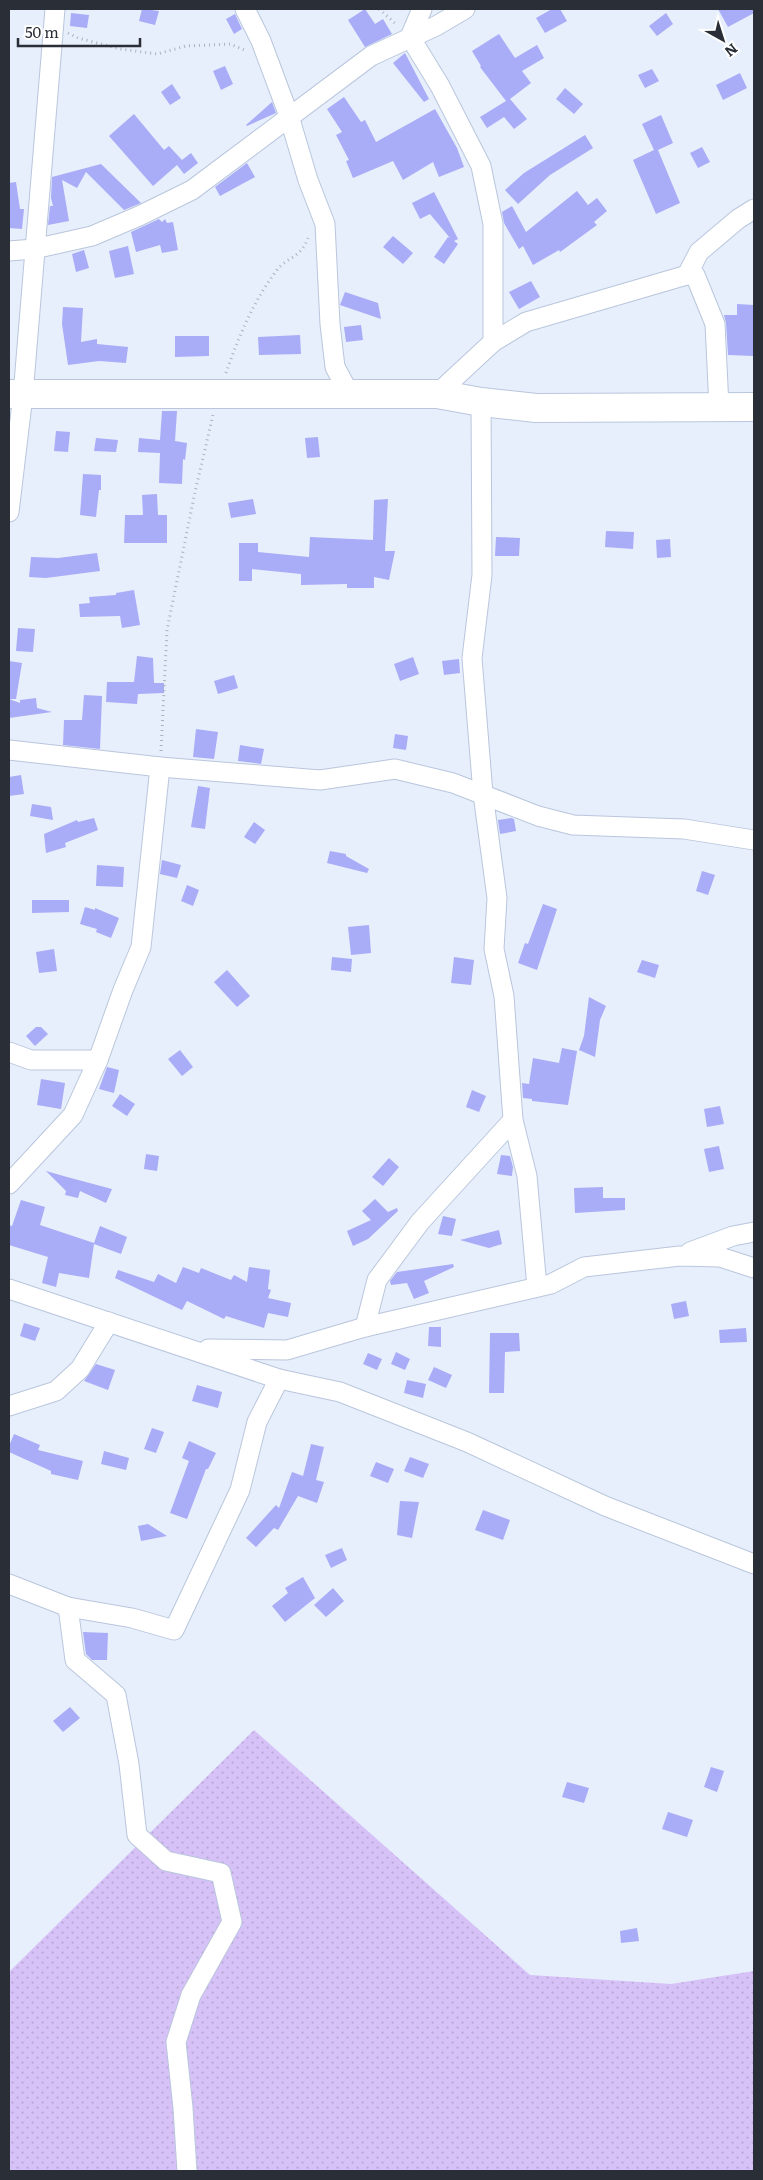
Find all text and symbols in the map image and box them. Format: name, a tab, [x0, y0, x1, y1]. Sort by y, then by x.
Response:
scale bar	[18, 15, 140, 47]
north arrow	[698, 15, 748, 65]
text: 50 m	[25, 20, 59, 43]
text: N	[721, 39, 743, 63]

